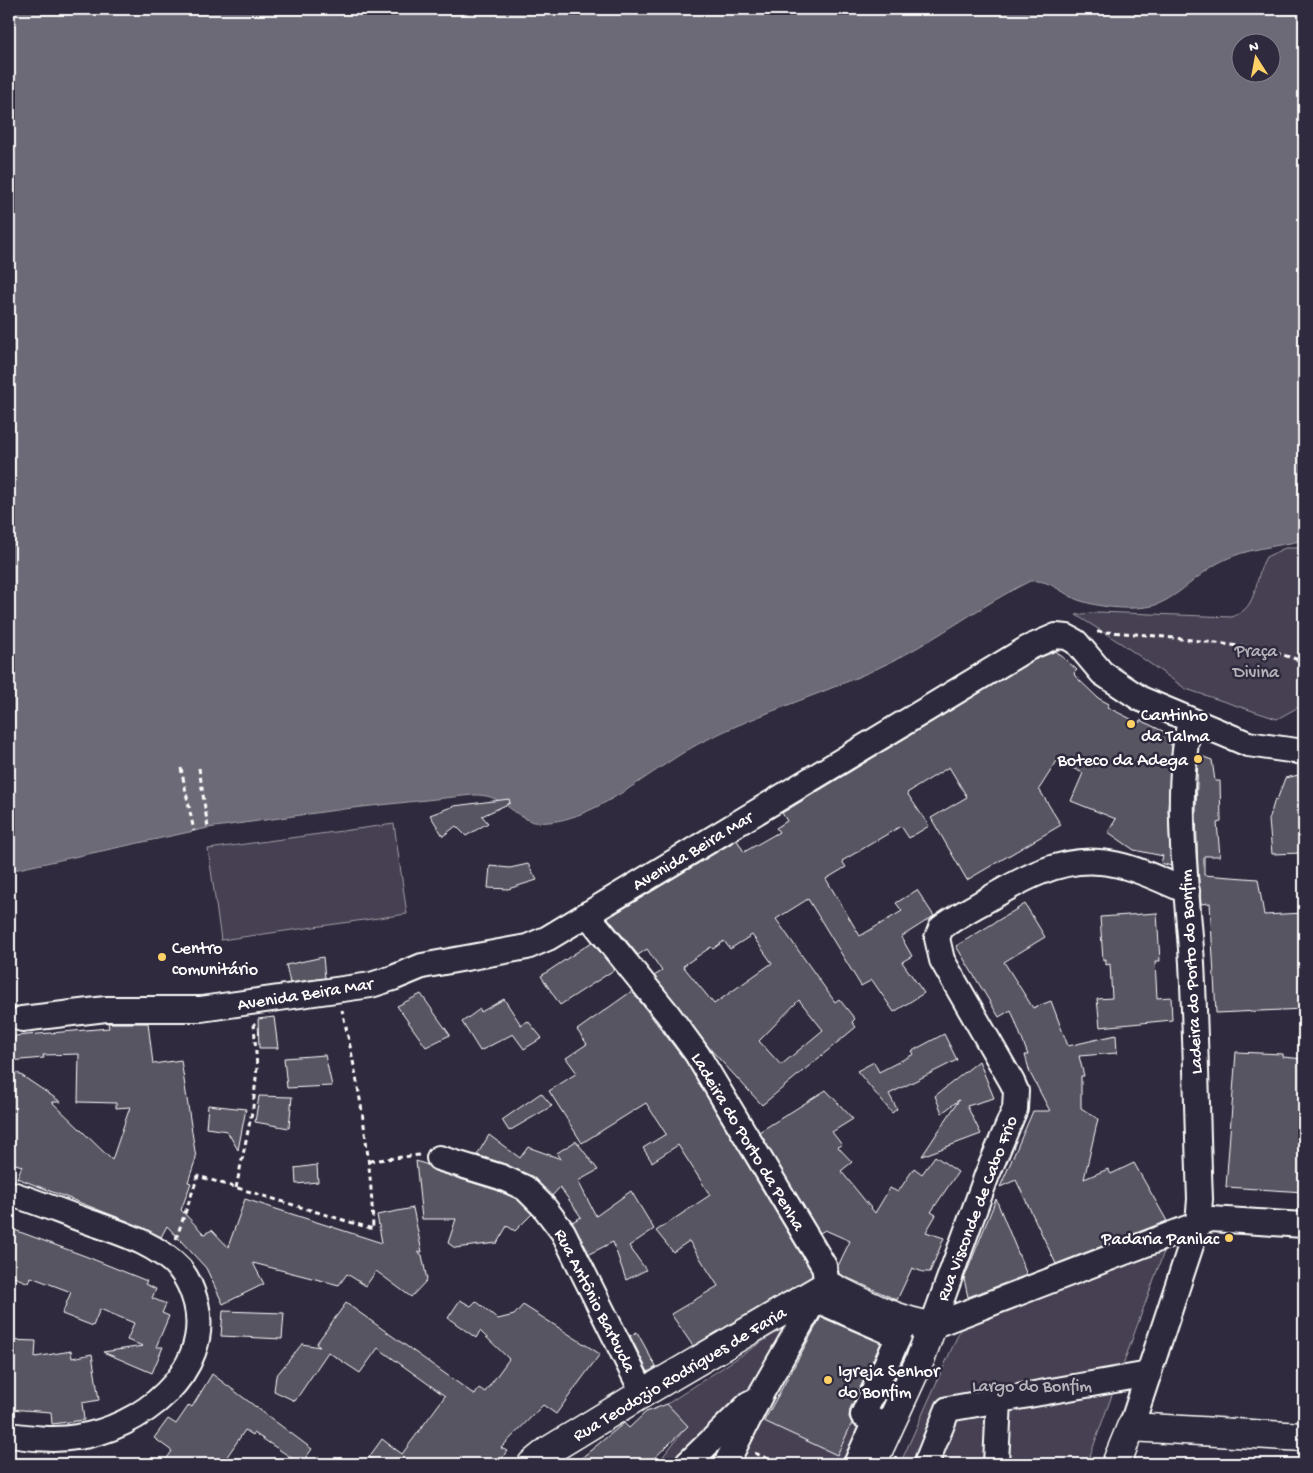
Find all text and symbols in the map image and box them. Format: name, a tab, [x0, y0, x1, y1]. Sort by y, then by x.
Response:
north arrow	[1230, 32, 1280, 82]
text: N	[1248, 38, 1260, 57]
park label: Praça Divina	[1232, 642, 1280, 684]
place label: Cantinho da Talma	[1141, 706, 1210, 748]
marker: Cantinho da Talma	[1125, 718, 1137, 730]
place label: Boteco da Adega	[1057, 751, 1189, 772]
marker: Boteco da Adega	[1192, 753, 1204, 765]
street label: Avenida Beira Mar	[629, 807, 759, 896]
street label: Ladeira do Porto do Bonfim	[1177, 869, 1208, 1075]
place label: Centro comunitário	[172, 939, 258, 981]
marker: Centro comunitário	[156, 951, 168, 963]
street label: Avenida Beira Mar	[236, 974, 376, 1017]
street label: Ladeira do Porto da Penha	[685, 1049, 809, 1236]
street label: Rua Visconde de Cabo Frio	[933, 1113, 1023, 1304]
street label: Rua Antônio Barbuda	[549, 1226, 639, 1377]
place label: Padaria Panilac	[1101, 1230, 1220, 1251]
marker: Padaria Panilac	[1223, 1232, 1235, 1244]
street label: Rua Teodozio Rodrigues de Faria	[570, 1303, 792, 1447]
place label: Igreja Senhor do Bonfim	[838, 1362, 941, 1404]
marker: Igreja Senhor do Bonfim	[822, 1374, 834, 1386]
park label: Largo do Bonfim	[972, 1377, 1092, 1398]

